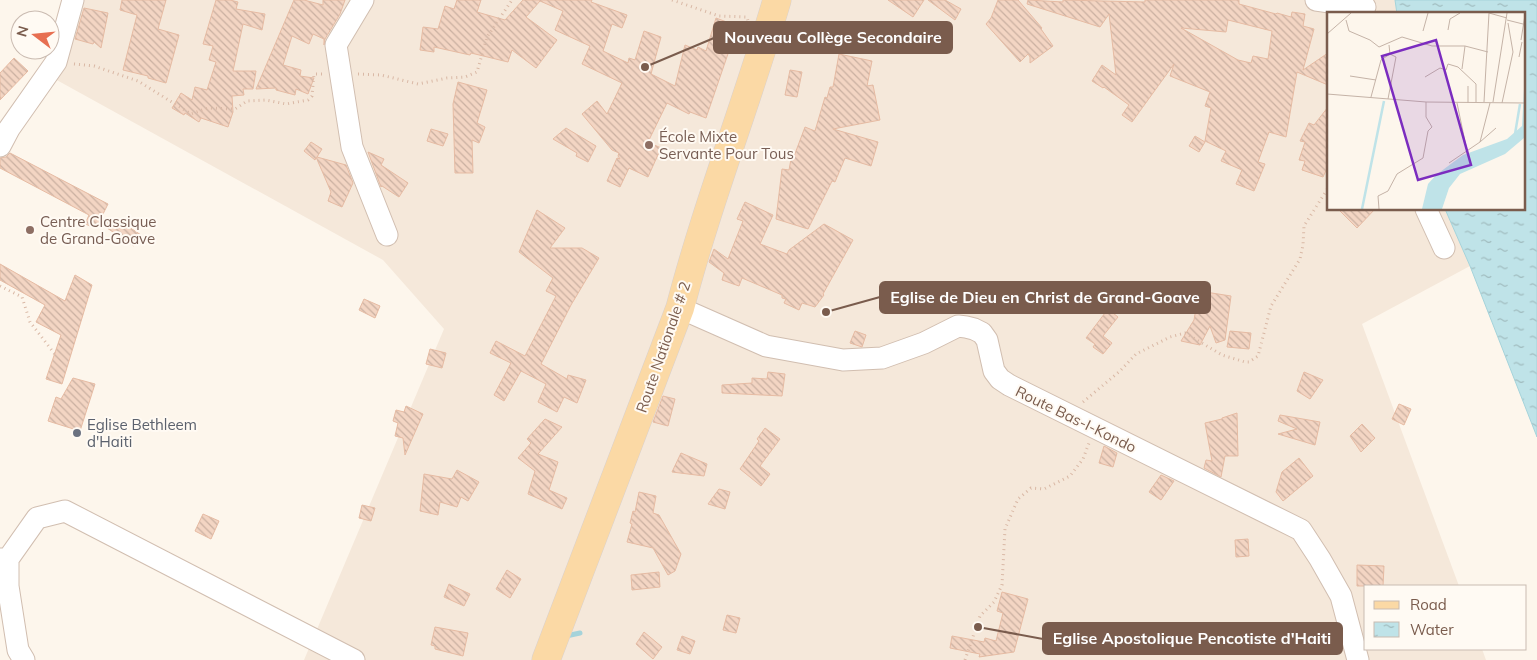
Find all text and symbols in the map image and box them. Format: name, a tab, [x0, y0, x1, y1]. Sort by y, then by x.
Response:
north arrow	[10, 10, 60, 60]
inset map	[1327, 12, 1524, 210]
callout: Nouveau Collège Secondaire	[714, 22, 952, 53]
text: N	[12, 24, 33, 39]
text: Nouveau Collège Secondaire	[724, 27, 942, 47]
place label: École Mixte Servante Pour Tous	[659, 127, 794, 163]
marker: École Mixte Servante Pour Tous	[643, 139, 655, 151]
place label: Centre Classique de Grand-Goave	[40, 212, 156, 248]
marker: Centre Classique de Grand-Goave	[24, 224, 36, 236]
street label: Route Nationale # 2	[632, 279, 694, 415]
callout: Eglise de Dieu en Christ de Grand-Goave	[880, 282, 1210, 313]
text: Eglise de Dieu en Christ de Grand-Goave	[890, 287, 1200, 307]
street label: Route Bas-I-Kondo	[1012, 381, 1140, 457]
place label: Eglise Bethleem d'Haiti	[87, 415, 197, 451]
marker: Eglise Bethleem d'Haiti	[71, 427, 83, 439]
legend	[1364, 585, 1527, 650]
text: Road	[1410, 595, 1447, 614]
text: Water	[1410, 620, 1454, 639]
callout: Eglise Apostolique Pencotiste d'Haiti	[1043, 623, 1342, 654]
text: Eglise Apostolique Pencotiste d'Haiti	[1053, 628, 1331, 648]

